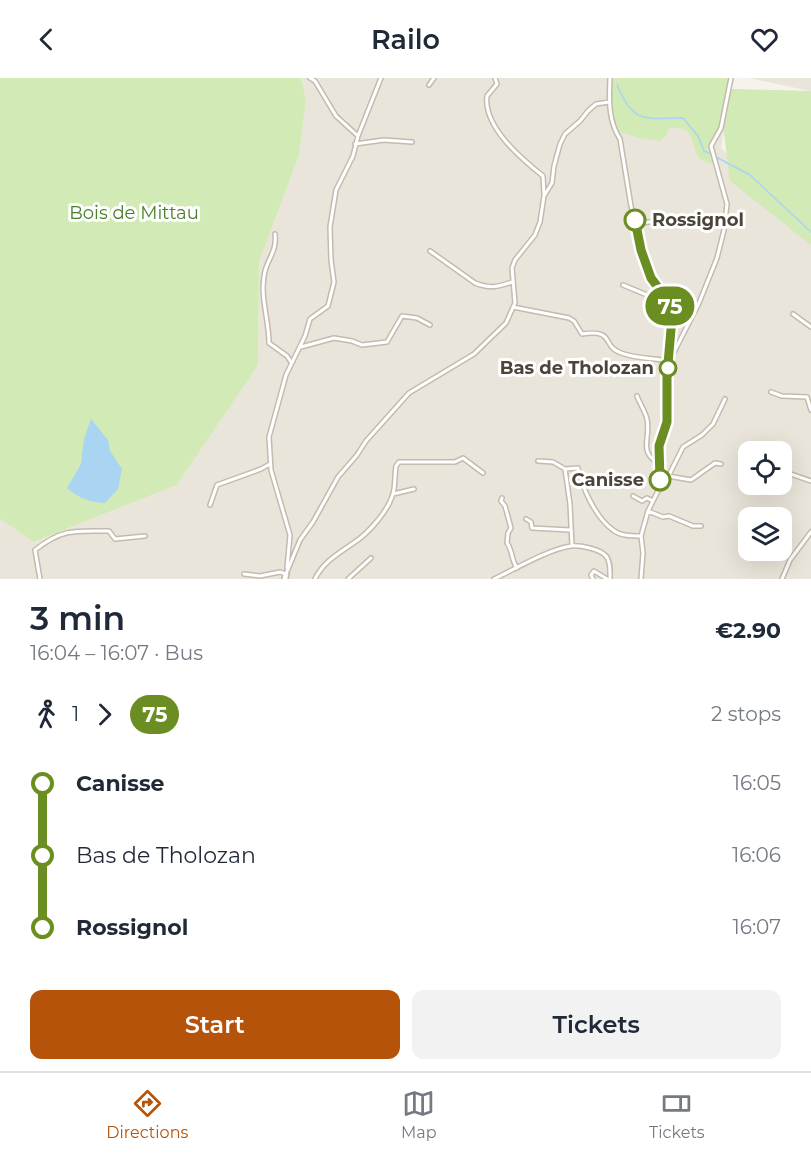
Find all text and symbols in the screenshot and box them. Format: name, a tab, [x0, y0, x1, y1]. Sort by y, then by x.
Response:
icon: back	[30, 23, 63, 56]
text: Railo	[371, 23, 440, 56]
icon: heart	[748, 23, 781, 56]
park label: Bois de Mittau	[69, 202, 199, 224]
marker: Rossignol	[624, 209, 646, 231]
place label: Rossignol	[652, 209, 744, 231]
line badge: 75	[643, 286, 697, 326]
text: 75	[657, 294, 683, 319]
place label: Bas de Tholozan	[500, 357, 654, 379]
marker: Bas de Tholozan	[659, 359, 677, 377]
map controls	[738, 441, 792, 561]
button: locate	[738, 441, 792, 495]
place label: Canisse	[572, 469, 644, 491]
marker: Canisse	[649, 469, 671, 491]
button: layers	[738, 507, 792, 561]
text: 3 min	[30, 598, 125, 638]
text: €2.90	[715, 617, 781, 644]
text: 16:04 – 16:07 · Bus	[30, 641, 203, 665]
icon: walk	[30, 698, 63, 731]
icon: forward	[88, 698, 121, 731]
text: 1	[72, 702, 79, 726]
text: 75	[142, 702, 167, 727]
text: 2 stops	[711, 702, 781, 726]
text: Canisse	[76, 770, 165, 797]
text: 16:05	[733, 771, 781, 795]
text: Bas de Tholozan	[76, 842, 256, 869]
text: 16:06	[732, 843, 781, 867]
text: Rossignol	[76, 914, 188, 941]
text: 16:07	[732, 915, 781, 939]
button: Start	[30, 990, 400, 1059]
button: Tickets	[412, 990, 781, 1059]
tab: Directions	[106, 1087, 188, 1142]
tab: Map	[401, 1087, 436, 1142]
tab: Tickets	[649, 1087, 705, 1142]

